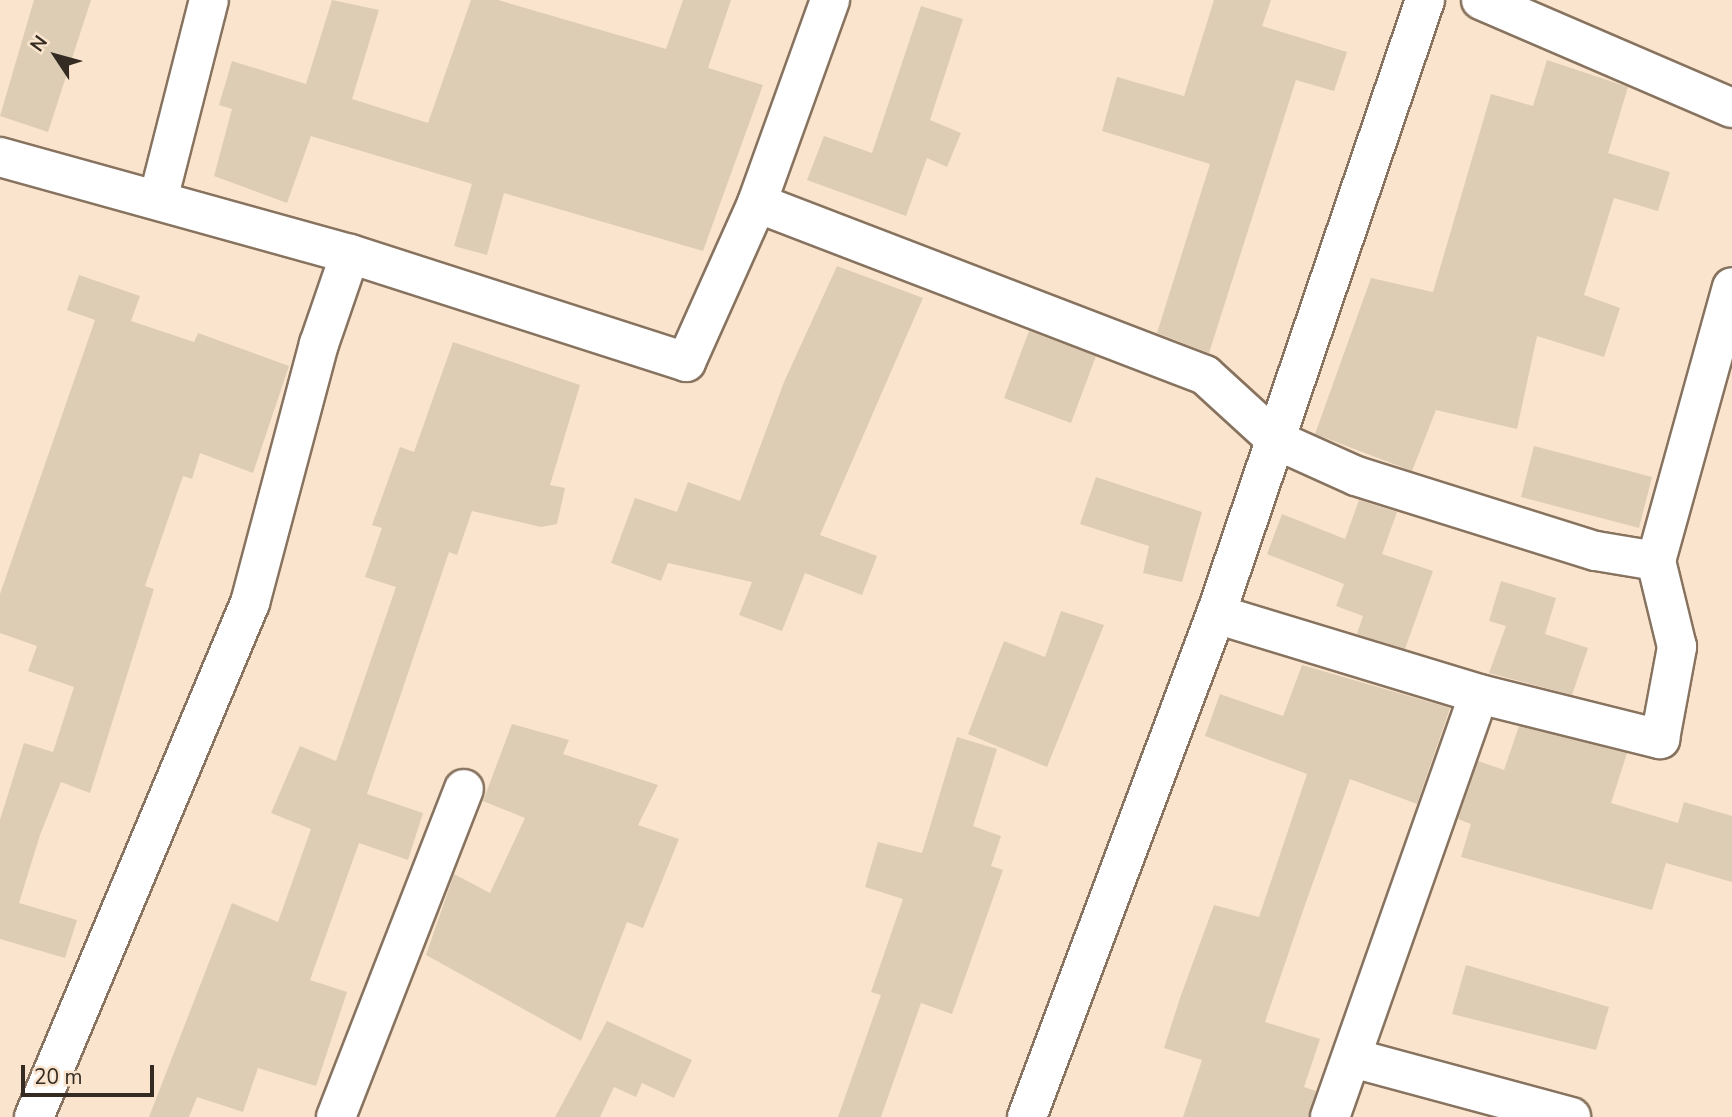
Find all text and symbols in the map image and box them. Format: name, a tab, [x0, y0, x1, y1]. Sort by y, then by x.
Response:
north arrow	[21, 21, 91, 91]
text: N	[24, 30, 54, 57]
scale bar	[24, 1050, 158, 1094]
text: 20 m	[34, 1063, 83, 1091]

